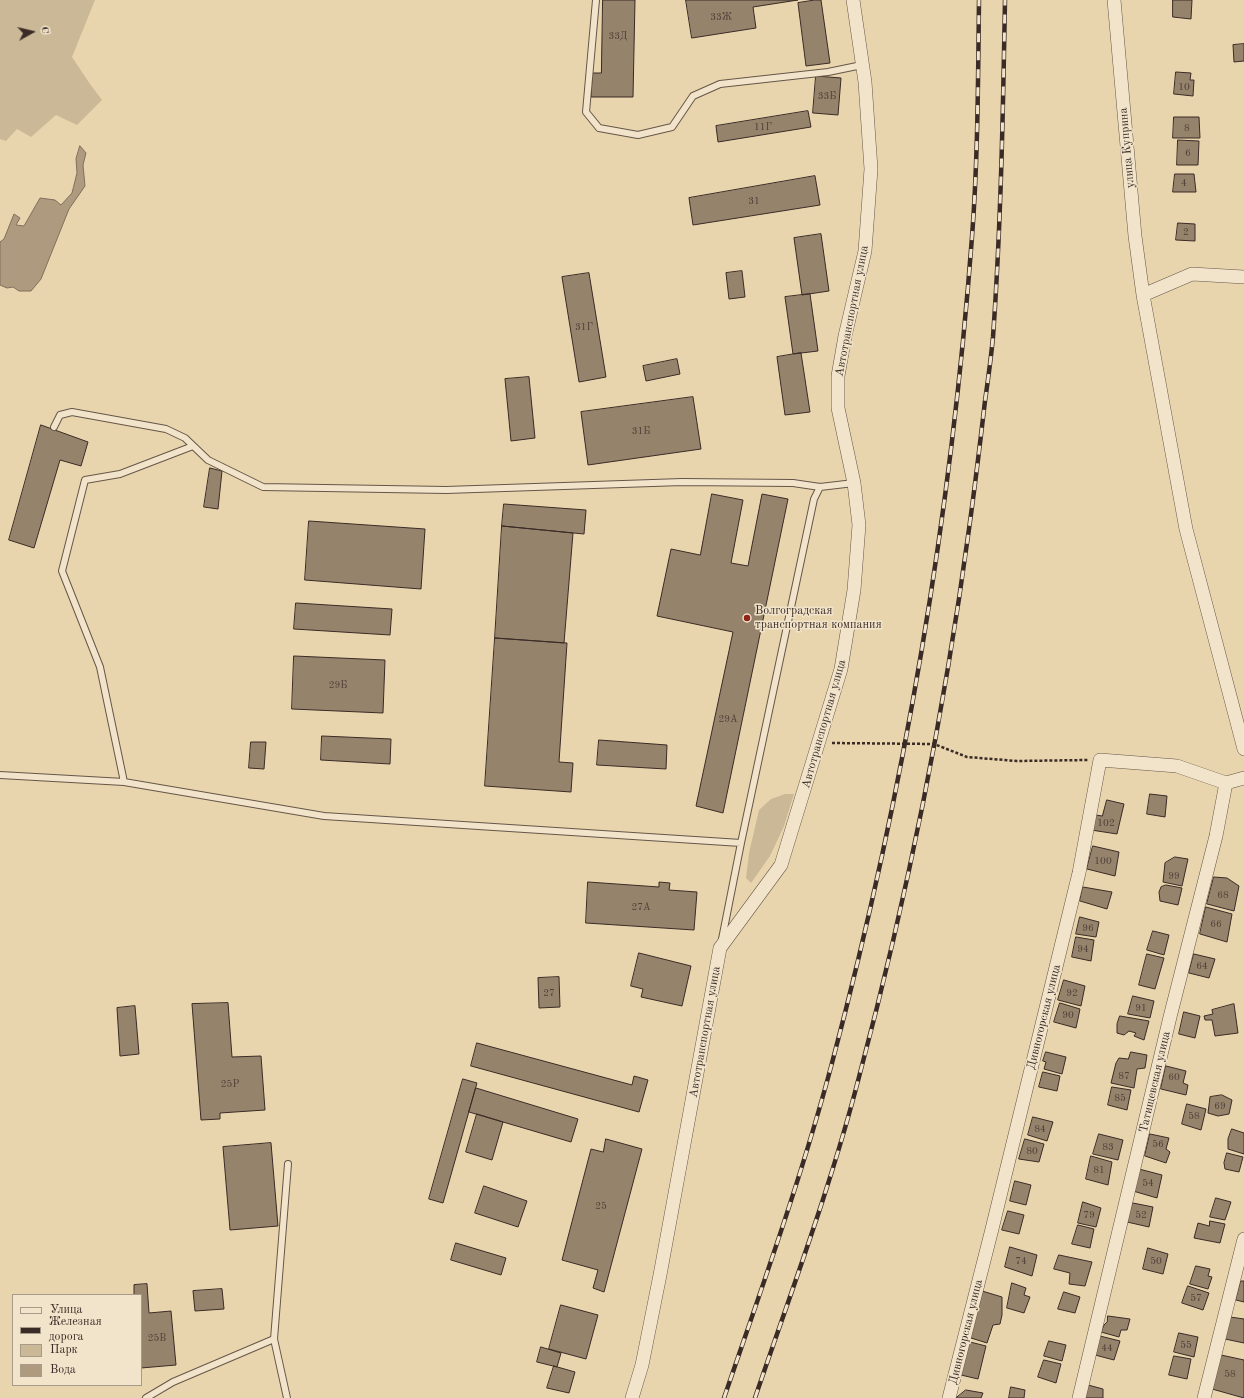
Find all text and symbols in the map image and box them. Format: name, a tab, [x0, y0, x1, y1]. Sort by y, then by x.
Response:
house number: 33Ж	[710, 11, 732, 23]
north arrow	[12, 12, 52, 52]
text: С	[38, 26, 50, 35]
house number: 33Д	[609, 30, 627, 42]
house number: 10	[1178, 81, 1190, 93]
house number: 33Б	[818, 90, 836, 102]
street label: улица Куприна	[1116, 107, 1138, 189]
house number: 11Г	[754, 121, 772, 133]
house number: 8	[1184, 122, 1190, 134]
house number: 6	[1185, 147, 1191, 159]
house number: 4	[1181, 177, 1187, 189]
house number: 31	[748, 195, 760, 207]
house number: 2	[1183, 226, 1189, 238]
street label: Автотранспортная улица	[832, 244, 872, 378]
house number: 31Г	[575, 321, 593, 333]
house number: 31Б	[632, 425, 650, 437]
place label: Волгоградская транспортная компания	[755, 604, 882, 632]
marker: Волгоградская транспортная компания	[742, 613, 752, 623]
street label: Автотранспортная улица	[799, 658, 849, 790]
house number: 29Б	[329, 679, 347, 691]
house number: 29А	[718, 713, 738, 725]
house number: 102	[1097, 817, 1115, 829]
house number: 100	[1094, 855, 1112, 867]
house number: 99	[1168, 870, 1180, 882]
house number: 68	[1217, 889, 1229, 901]
house number: 27А	[631, 901, 651, 913]
house number: 66	[1210, 918, 1222, 930]
house number: 96	[1082, 922, 1094, 934]
house number: 94	[1077, 943, 1089, 955]
house number: 64	[1196, 960, 1208, 972]
street label: Дивногорская улица	[1024, 963, 1064, 1071]
street label: Автотранспортная улица	[686, 965, 724, 1099]
house number: 27	[543, 987, 555, 999]
house number: 92	[1066, 987, 1078, 999]
house number: 91	[1135, 1002, 1147, 1014]
house number: 90	[1062, 1009, 1074, 1021]
street label: Татищевская улица	[1136, 1030, 1174, 1134]
house number: 87	[1118, 1070, 1130, 1082]
house number: 60	[1168, 1071, 1180, 1083]
house number: 25Р	[221, 1078, 239, 1090]
house number: 85	[1114, 1092, 1126, 1104]
house number: 69	[1214, 1100, 1226, 1112]
house number: 58	[1188, 1110, 1200, 1122]
house number: 84	[1034, 1123, 1046, 1135]
house number: 56	[1152, 1138, 1164, 1150]
house number: 83	[1102, 1141, 1114, 1153]
house number: 80	[1026, 1145, 1038, 1157]
house number: 81	[1093, 1164, 1105, 1176]
house number: 54	[1142, 1177, 1154, 1189]
house number: 25	[595, 1200, 607, 1212]
house number: 79	[1083, 1209, 1095, 1221]
house number: 52	[1135, 1209, 1147, 1221]
house number: 74	[1015, 1255, 1027, 1267]
house number: 50	[1150, 1255, 1162, 1267]
street label: Дивногорская улица	[946, 1278, 986, 1386]
house number: 57	[1190, 1292, 1202, 1304]
legend	[12, 1294, 142, 1386]
text: Улица	[50, 1304, 83, 1316]
text: Железная дорога	[49, 1316, 102, 1343]
house number: 25В	[148, 1332, 166, 1344]
house number: 55	[1180, 1339, 1192, 1351]
house number: 44	[1101, 1342, 1113, 1354]
text: Парк	[50, 1344, 78, 1356]
text: Вода	[50, 1364, 76, 1376]
house number: 58	[1224, 1368, 1236, 1380]

